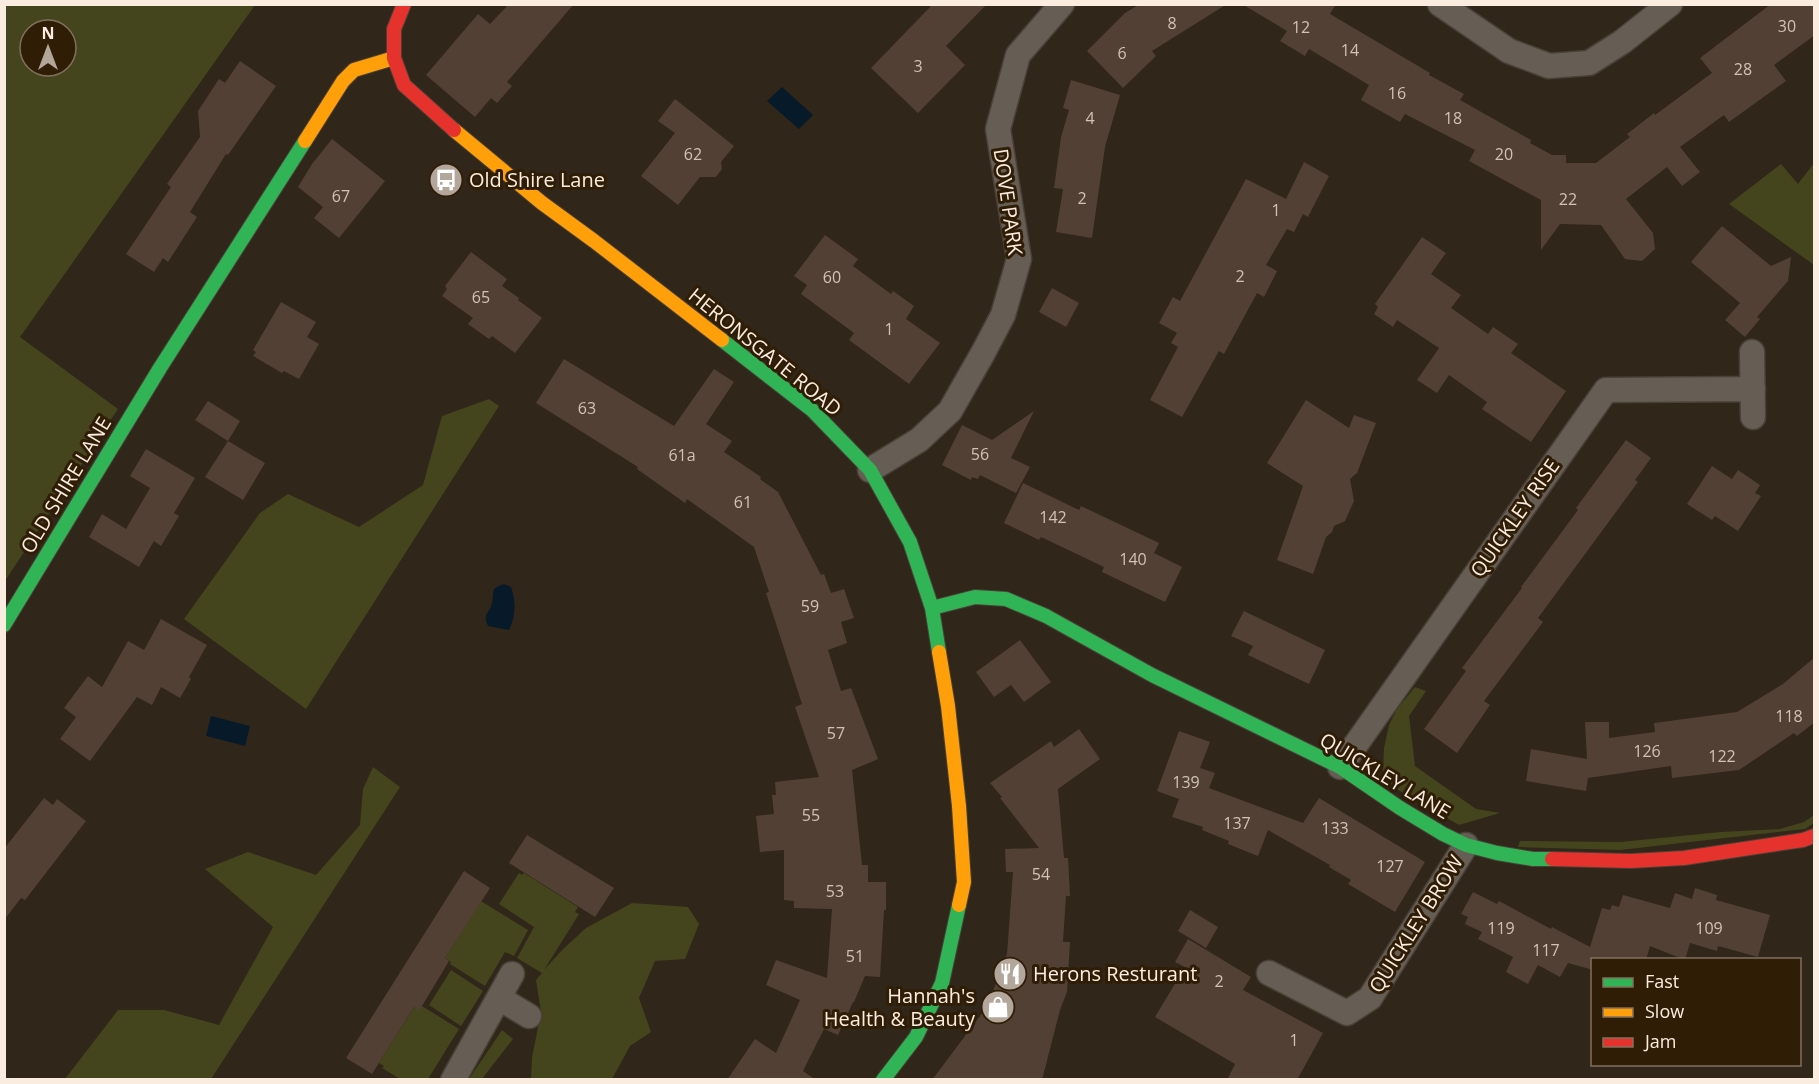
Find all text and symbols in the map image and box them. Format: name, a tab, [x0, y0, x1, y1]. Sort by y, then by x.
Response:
house number: 8	[1167, 12, 1177, 34]
house number: 30	[1778, 15, 1796, 37]
house number: 12	[1292, 16, 1310, 38]
north arrow	[18, 18, 78, 78]
text: N	[41, 22, 55, 44]
house number: 14	[1341, 39, 1359, 61]
house number: 6	[1117, 42, 1127, 64]
house number: 3	[913, 55, 923, 77]
house number: 28	[1734, 58, 1752, 80]
house number: 16	[1388, 82, 1406, 104]
house number: 4	[1085, 107, 1095, 129]
house number: 18	[1444, 107, 1462, 129]
house number: 62	[684, 143, 702, 165]
house number: 20	[1495, 143, 1513, 165]
street label: DOVE PARK	[988, 147, 1029, 258]
bus stop icon: Old Shire Lane	[428, 162, 464, 198]
place label: Old Shire Lane	[469, 166, 605, 193]
house number: 67	[332, 185, 350, 207]
house number: 2	[1077, 187, 1087, 209]
house number: 22	[1559, 188, 1577, 210]
house number: 1	[1271, 199, 1281, 221]
house number: 2	[1235, 265, 1245, 287]
house number: 60	[823, 266, 841, 288]
street label: HERONSGATE ROAD	[683, 282, 847, 422]
house number: 65	[472, 286, 490, 308]
house number: 1	[884, 318, 894, 340]
house number: 63	[578, 397, 596, 419]
street label: OLD SHIRE LANE	[14, 411, 117, 558]
house number: 56	[971, 443, 989, 465]
house number: 61a	[668, 444, 696, 466]
street label: QUICKLEY RISE	[1464, 453, 1565, 582]
house number: 61	[734, 491, 752, 513]
house number: 142	[1039, 506, 1067, 528]
house number: 140	[1119, 548, 1147, 570]
house number: 59	[801, 595, 819, 617]
house number: 118	[1775, 705, 1803, 727]
house number: 57	[827, 722, 845, 744]
street label: QUICKLEY LANE	[1315, 726, 1456, 825]
house number: 126	[1633, 740, 1661, 762]
house number: 122	[1708, 745, 1736, 767]
house number: 139	[1172, 771, 1200, 793]
house number: 55	[802, 804, 820, 826]
house number: 137	[1223, 812, 1251, 834]
house number: 133	[1321, 817, 1349, 839]
street label: QUICKLEY BROW	[1362, 849, 1469, 998]
house number: 127	[1376, 855, 1404, 877]
house number: 54	[1032, 863, 1050, 885]
house number: 53	[826, 880, 844, 902]
house number: 119	[1487, 917, 1515, 939]
house number: 109	[1695, 917, 1723, 939]
house number: 117	[1532, 939, 1560, 961]
house number: 51	[846, 945, 864, 967]
restaurant icon: Herons Resturant	[992, 956, 1028, 992]
legend	[1591, 958, 1801, 1066]
place label: Herons Resturant	[1033, 960, 1197, 987]
text: Fast	[1645, 969, 1679, 993]
house number: 2	[1214, 970, 1224, 992]
place label: Hannah's Health & Beauty	[824, 982, 976, 1032]
shop icon: Hannah's Health & Beauty	[980, 989, 1016, 1025]
text: Slow	[1645, 999, 1684, 1023]
house number: 1	[1289, 1029, 1299, 1051]
text: Jam	[1643, 1029, 1677, 1053]

